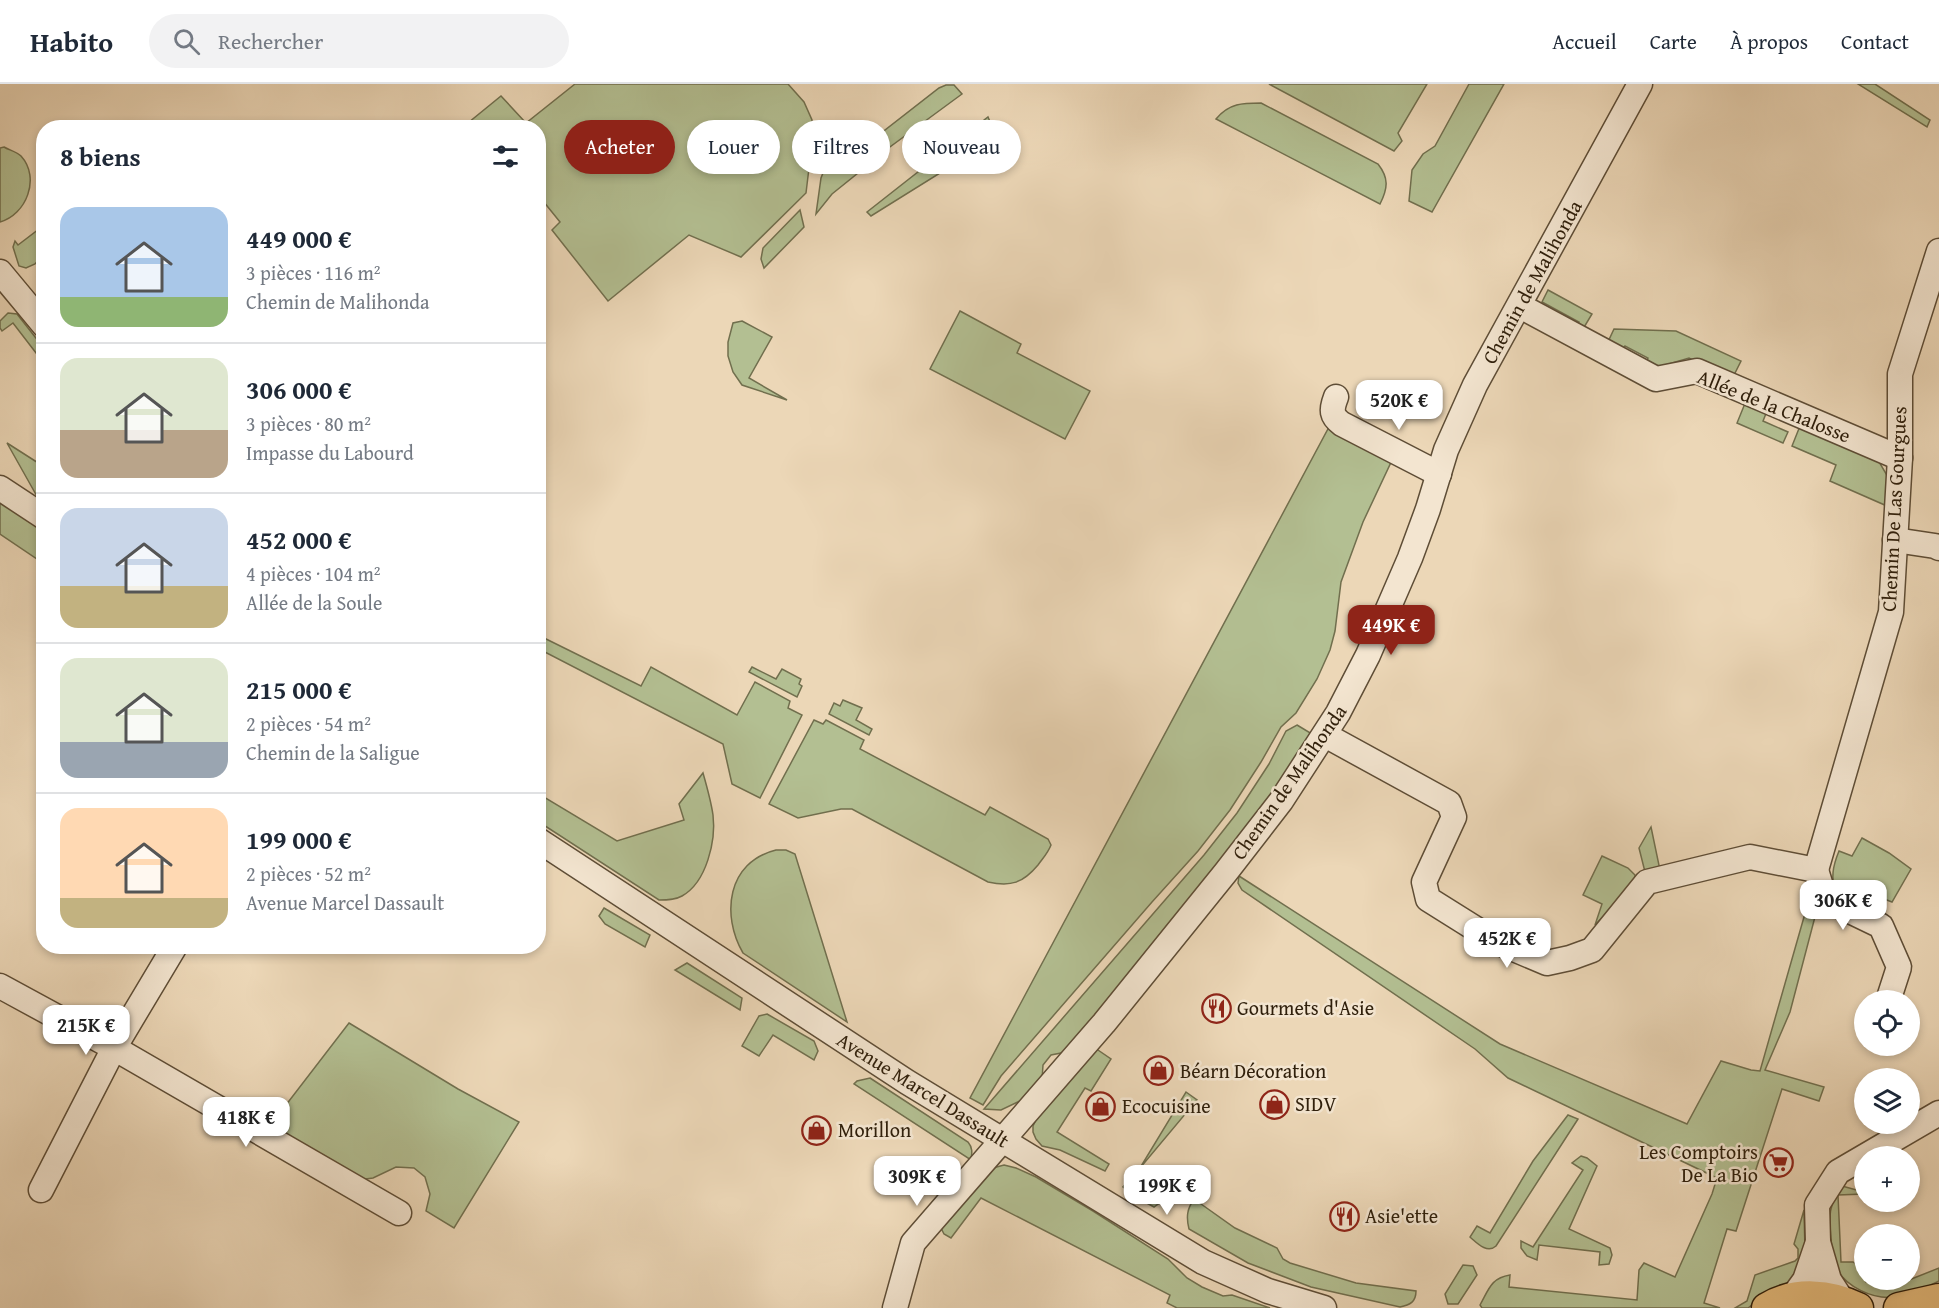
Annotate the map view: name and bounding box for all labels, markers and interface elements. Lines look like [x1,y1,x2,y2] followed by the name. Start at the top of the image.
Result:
[149,14,569,68] search box
[30,21,113,62] text: Habito
[170,25,203,58] icon: search
[218,25,323,57] text: Rechercher
[1552,26,1617,57] text: Accueil
[1650,26,1697,57] text: Carte
[1730,26,1808,57] text: À propos
[1841,26,1909,57] text: Contact
[564,120,675,174] chip: Acheter
[687,120,780,174] chip: Louer
[792,120,890,174] chip: Filtres
[902,120,1021,174] chip: Nouveau
[60,137,141,176] text: 8 biens
[489,140,522,173] icon: filters
[1474,194,1589,369] street label: Chemin de Malihonda
[246,219,352,258] text: 449 000 €
[108,231,180,303] icon: home
[246,258,381,287] text: 3 pièces · 116 m²
[246,287,429,316] text: Chemin de Malihonda
[1693,362,1855,450] street label: Allée de la Chalosse
[246,370,352,409] text: 306 000 €
[1350,380,1448,431] pin: 520K €
[108,382,180,454] icon: home
[1370,385,1428,414] text: 520K €
[1874,405,1913,612] street label: Chemin De Las Gourgues
[246,409,371,438] text: 3 pièces · 80 m²
[246,438,414,467] text: Impasse du Labourd
[246,520,352,559] text: 452 000 €
[108,532,180,604] icon: home
[246,559,381,588] text: 4 pièces · 104 m²
[246,588,382,617] text: Allée de la Soule
[1342,605,1440,656] pin: 449K €
[1362,610,1420,639] text: 449K €
[246,670,352,709] text: 215 000 €
[108,682,180,754] icon: home
[1224,698,1353,865] street label: Chemin de Malihonda
[246,709,371,738] text: 2 pièces · 54 m²
[246,738,420,767] text: Chemin de la Saligue
[246,820,352,859] text: 199 000 €
[108,832,180,904] icon: home
[246,859,371,888] text: 2 pièces · 52 m²
[1794,880,1892,931] pin: 306K €
[1814,885,1872,914] text: 306K €
[246,888,444,917] text: Avenue Marcel Dassault
[1458,918,1556,969] pin: 452K €
[1478,923,1536,952] text: 452K €
[1854,990,1920,1290] map controls
[1854,990,1920,1056] button: locate
[1200,992,1232,1024] restaurant icon: Gourmets d'Asie
[1237,993,1374,1022] place label: Gourmets d'Asie
[37,1005,135,1056] pin: 215K €
[57,1010,115,1039] text: 215K €
[831,1025,1015,1154] street label: Avenue Marcel Dassault
[1143,1055,1175,1087] shop icon: Béarn Décoration
[1180,1056,1326,1085] place label: Béarn Décoration
[1854,1068,1920,1134] button: layers
[1258,1088,1290,1120] shop icon: SIDV
[1295,1089,1337,1118] place label: SIDV
[1085,1090,1117,1122] shop icon: Ecocuisine
[1122,1091,1211,1120] place label: Ecocuisine
[197,1097,295,1148] pin: 418K €
[217,1102,275,1131] text: 418K €
[801,1114,833,1146] shop icon: Morillon
[838,1115,911,1144] place label: Morillon
[1639,1137,1758,1189] place label: Les Comptoirs De La Bio
[1854,1146,1920,1212] button: +
[1763,1147,1795,1179] supermarket icon: Les Comptoirs De La Bio
[868,1156,966,1207] pin: 309K €
[888,1161,946,1190] text: 309K €
[1118,1165,1216,1216] pin: 199K €
[1138,1170,1196,1199] text: 199K €
[1328,1200,1360,1232] restaurant icon: Asie'ette
[1365,1201,1438,1230] place label: Asie'ette
[1854,1224,1920,1290] button: −

